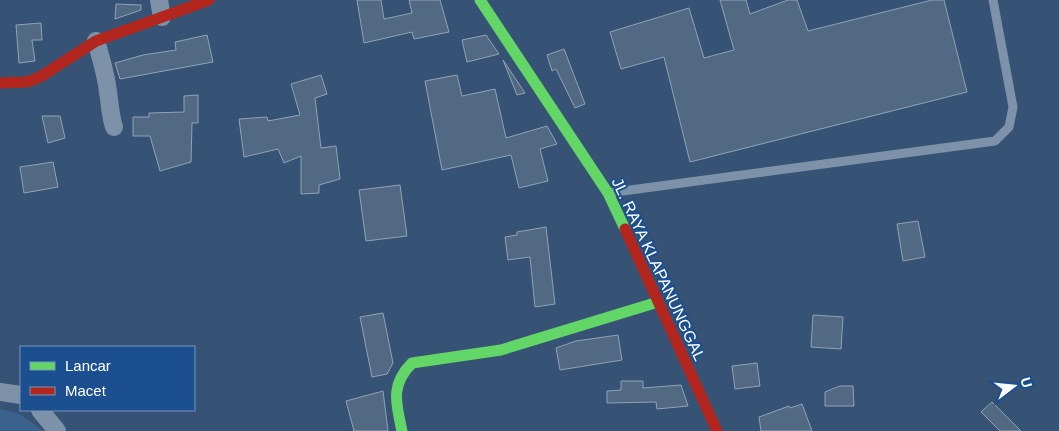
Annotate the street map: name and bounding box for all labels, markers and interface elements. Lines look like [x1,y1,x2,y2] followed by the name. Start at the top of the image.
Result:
[609,175,709,364] street label: JL. RAYA KLAPANUNGGAL
[20,346,195,411] legend
[65,357,111,374] text: Lancar
[989,361,1039,411] north arrow
[1017,375,1036,389] text: U
[65,382,107,399] text: Macet

